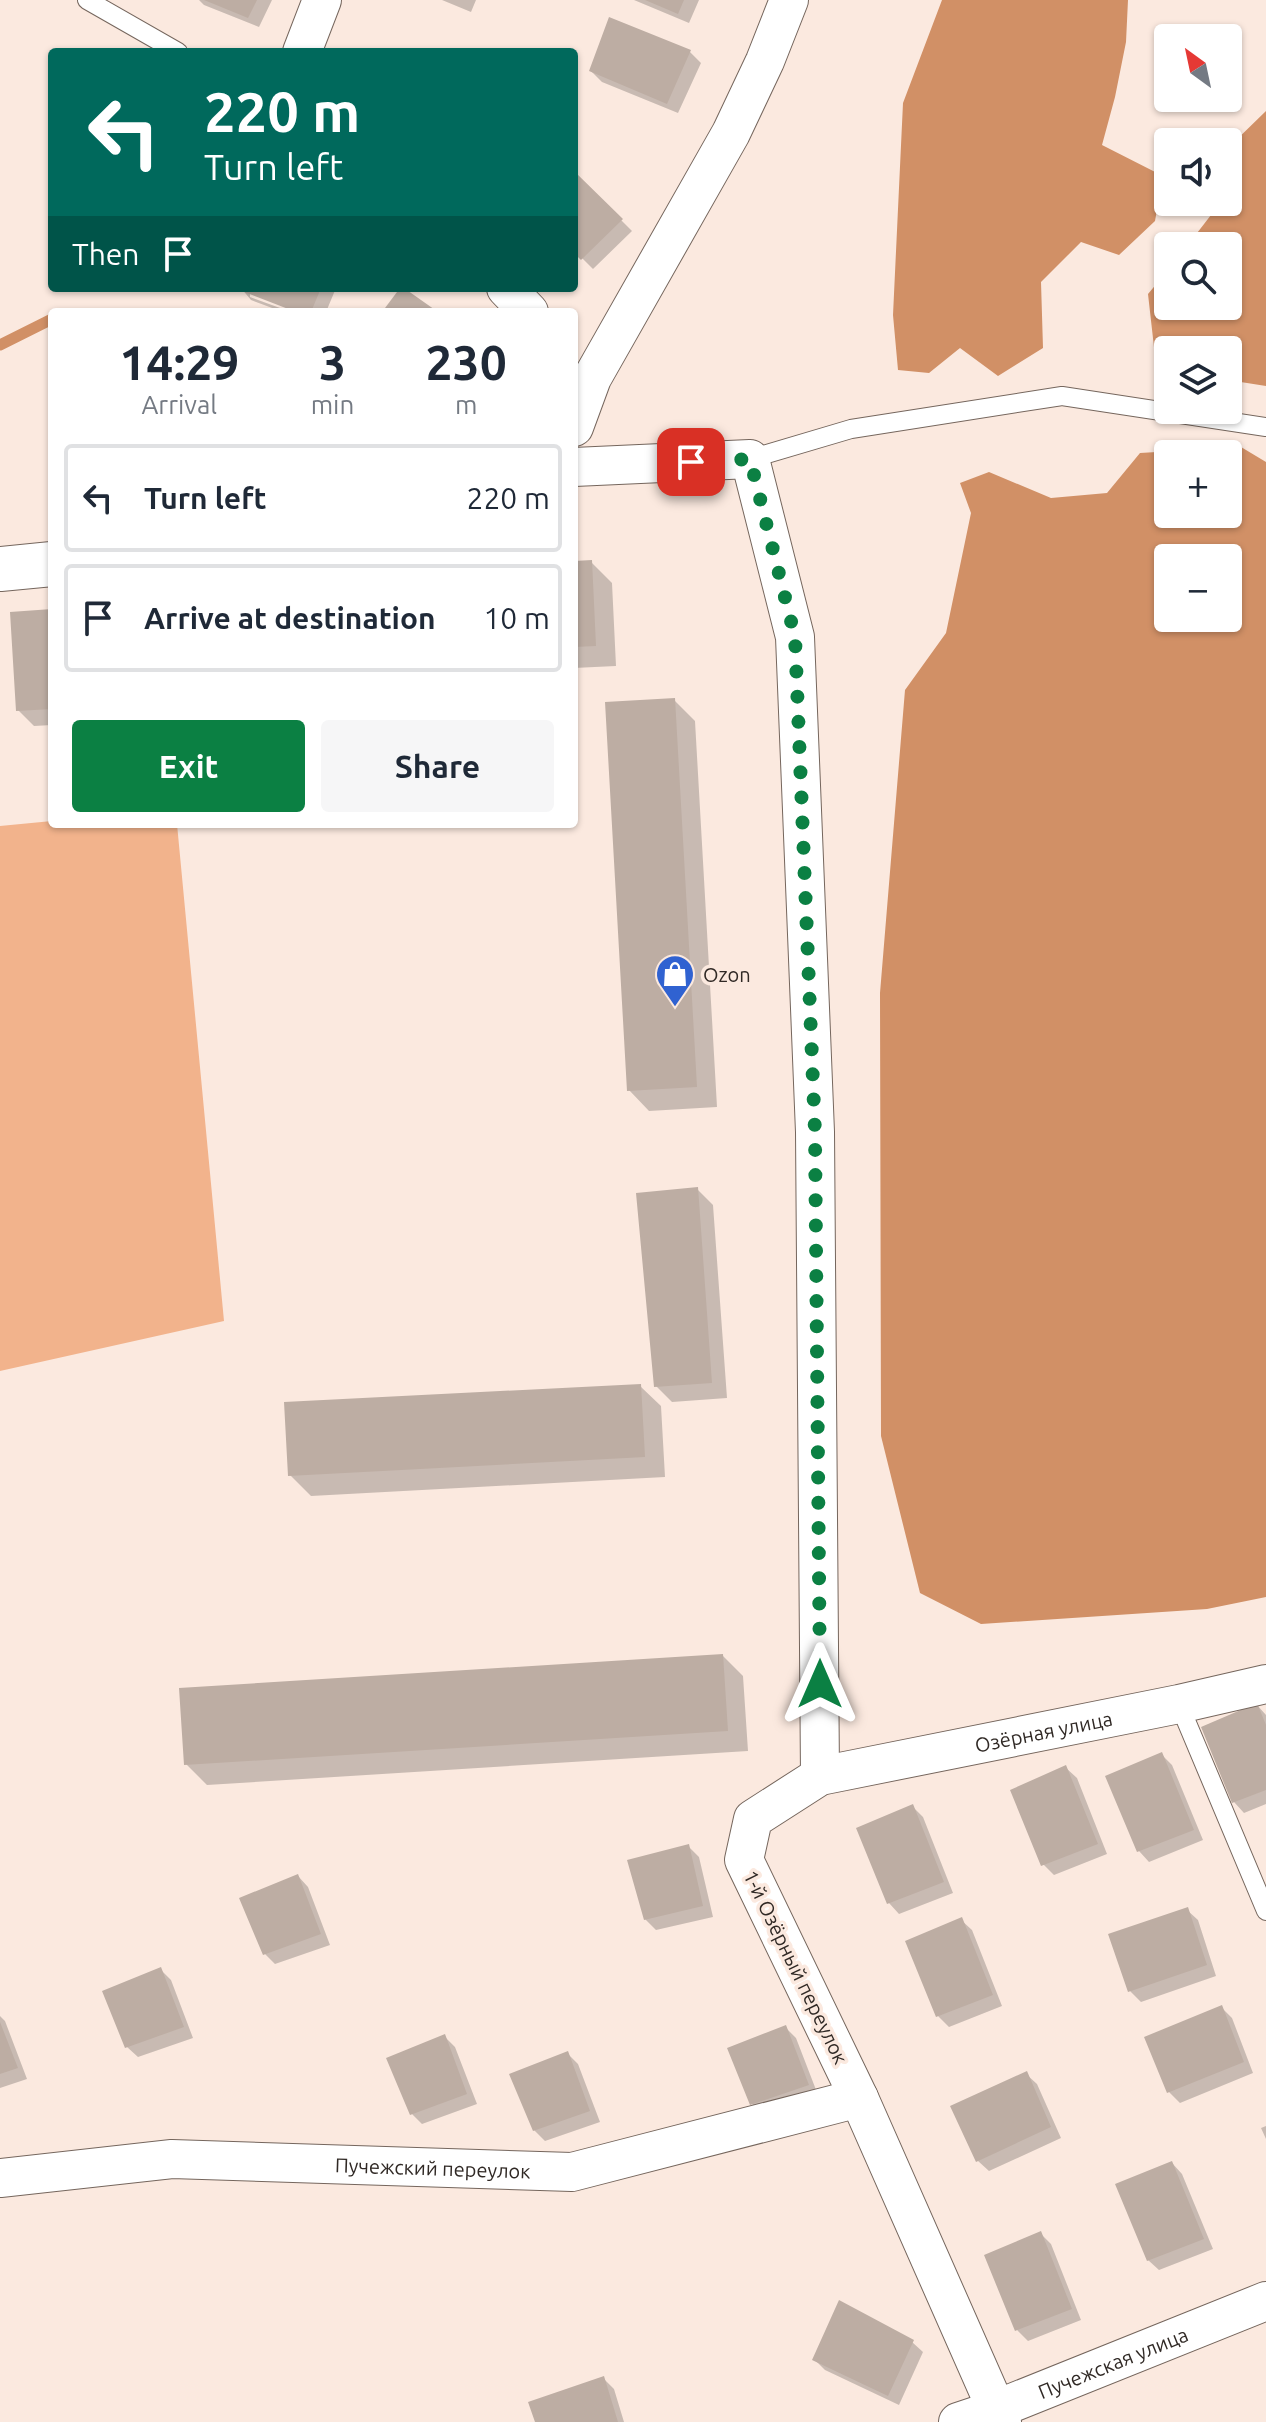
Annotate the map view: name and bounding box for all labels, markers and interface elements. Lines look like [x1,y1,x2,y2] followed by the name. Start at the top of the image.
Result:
[1154,24,1242,112] north arrow
[1154,24,1242,632] map controls
[72,80,176,184] icon: left
[204,80,360,143] text: 220 m
[1154,128,1242,216] button: sound
[204,146,343,187] text: Turn left
[156,232,200,276] icon: arrive
[1154,232,1242,320] button: search
[72,237,140,271] text: Then
[119,335,239,389] text: 14:29
[319,335,346,389] text: 3
[426,335,507,389] text: 230
[1154,336,1242,424] button: layers
[141,390,217,419] text: Arrival
[311,390,354,419] text: min
[455,390,477,419] text: m
[657,428,725,496] pin
[669,440,713,484] icon: arrive
[1154,440,1242,528] button: +
[76,476,120,520] icon: left
[144,481,266,515] text: Turn left
[466,481,550,515] text: 220 m
[1154,544,1242,632] button: −
[76,596,120,640] icon: arrive
[144,601,436,635] text: Arrive at destination
[483,601,550,635] text: 10 m
[72,720,305,812] button: Exit
[321,720,554,812] button: Share
[654,953,696,1008] shop icon: Ozon
[703,963,751,986] place label: Ozon
[778,1642,862,1726] position arrow
[973,1706,1114,1756] street label: Озёрная улица
[739,1866,853,2068] street label: 1-й Озёрный переулок
[335,2153,531,2182] street label: Пучежский переулок
[1035,2322,1191,2403] street label: Пучежская улица

